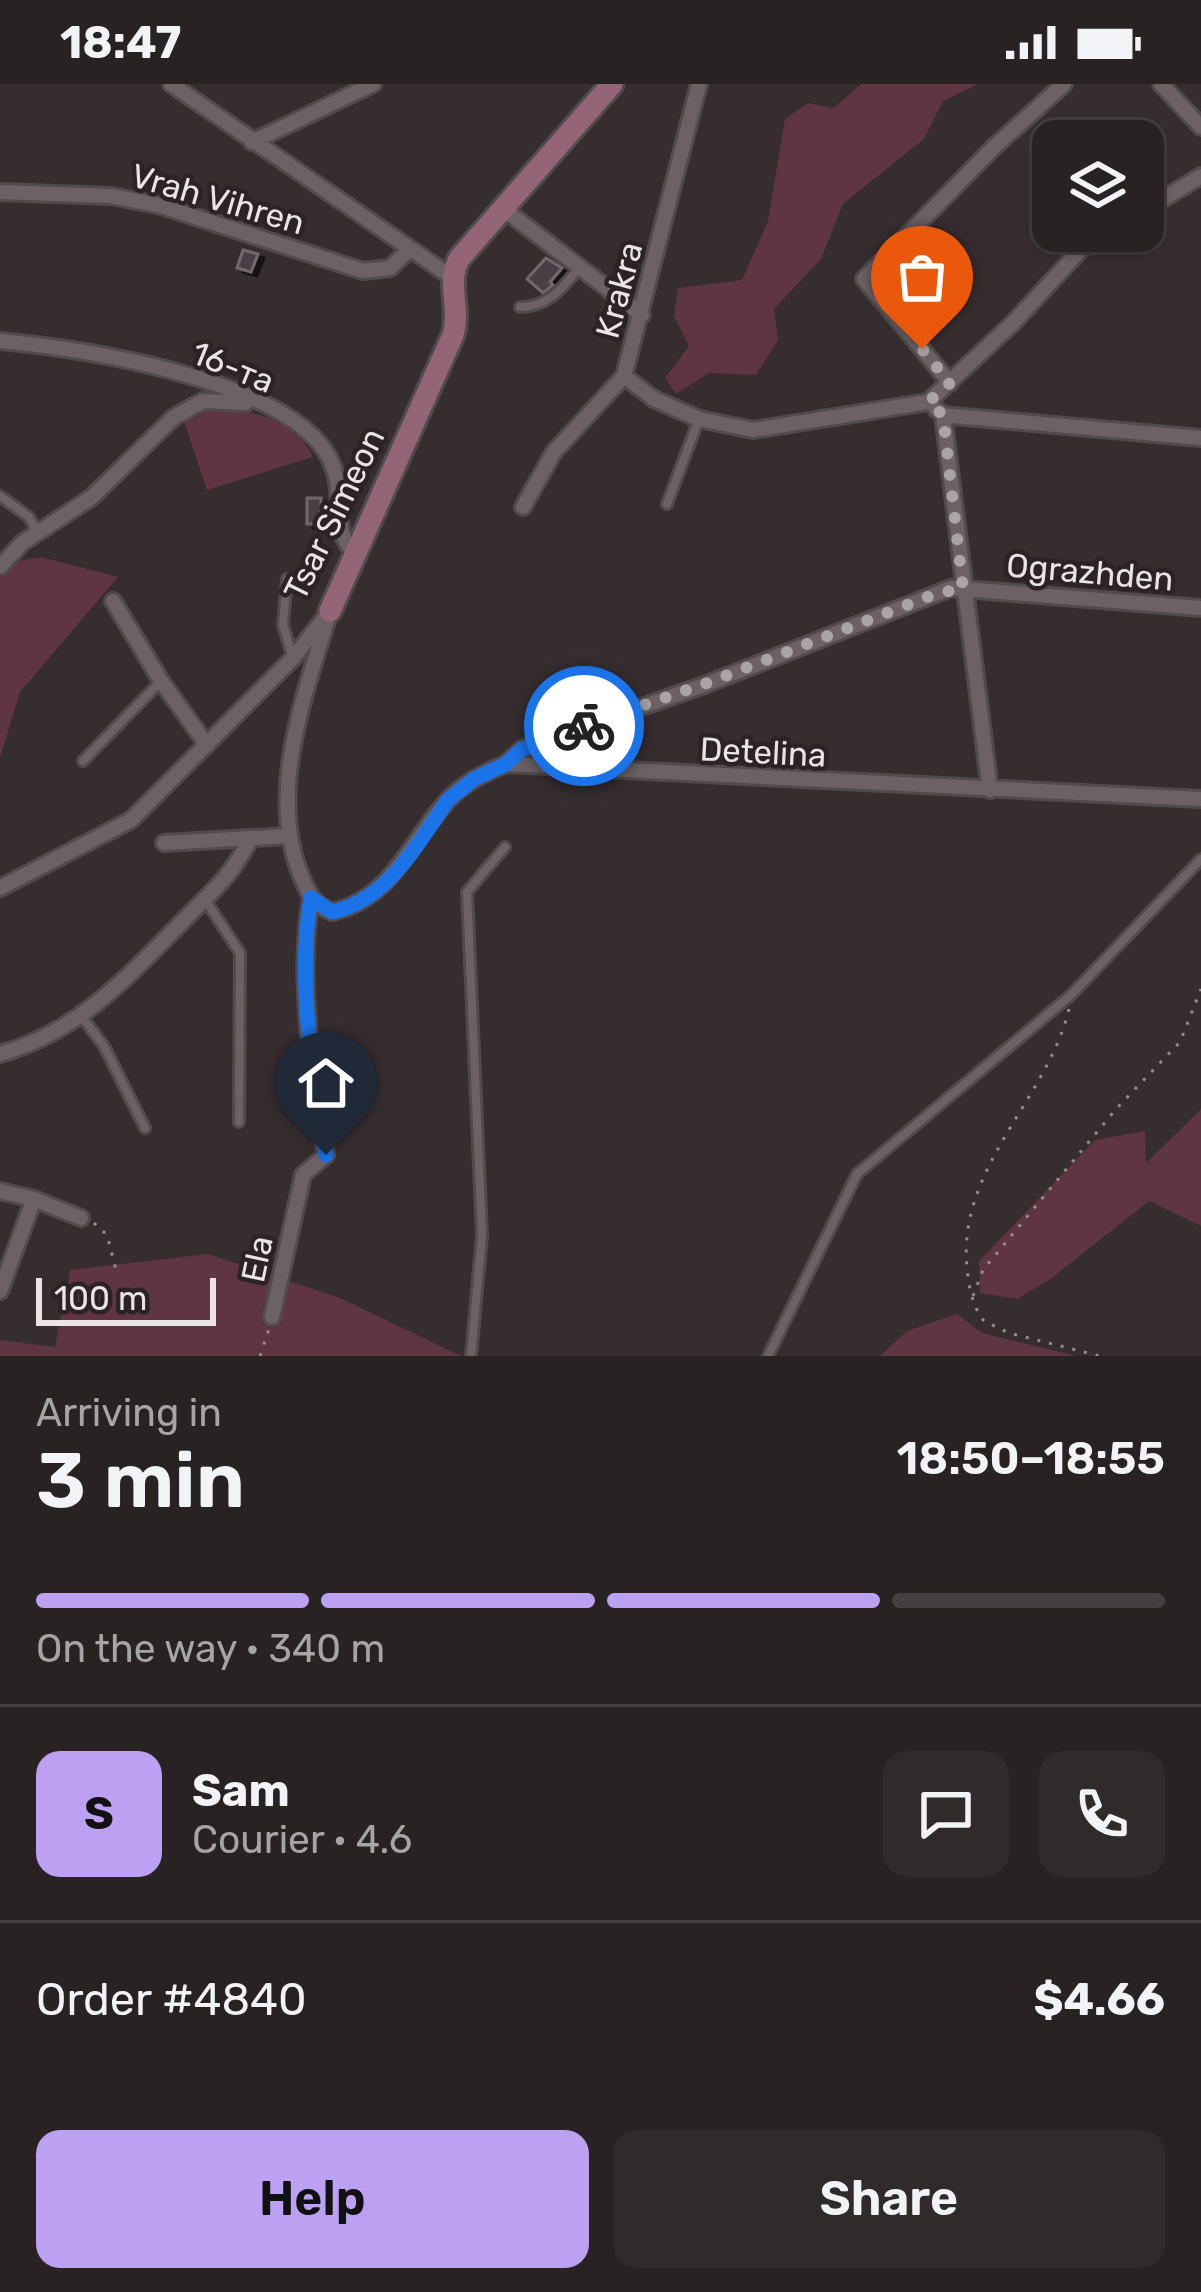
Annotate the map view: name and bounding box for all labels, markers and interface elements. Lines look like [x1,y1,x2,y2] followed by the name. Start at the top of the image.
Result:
[60,16,181,69] text: 18:47
[1032,120,1164,252] map controls
[1032,120,1164,252] button: layers
[127,156,309,242] street label: Vrah Vihren
[871,226,973,349] pin
[588,238,650,342] street label: Krakra
[889,244,955,310] icon: bag
[186,333,280,401] street label: 16-та
[276,422,392,606] street label: Tsar Simeon
[1005,545,1175,599] street label: Ograzhden
[524,666,644,786] courier
[551,693,617,759] icon: bike
[699,729,827,775] street label: Detelina
[275,1032,377,1155] pin
[293,1050,359,1116] icon: home
[233,1232,281,1286] street label: Ela
[36,1272,216,1325] scale bar
[54,1279,147,1318] text: 100 m
[36,1390,222,1436] text: Arriving in
[897,1432,1165,1485] text: 18:50–18:55
[36,1434,245,1527] text: 3 min
[36,1626,385,1672] text: On the way · 340 m
[883,1751,1009,1877] button: chat
[1039,1751,1165,1877] button: phone
[192,1764,290,1817] text: Sam
[84,1787,114,1840] text: S
[192,1817,412,1863] text: Courier · 4.6
[36,1973,307,2026] text: Order #4840
[1033,1973,1165,2026] text: $4.66
[36,2130,589,2268] button: Help
[613,2130,1165,2268] button: Share

